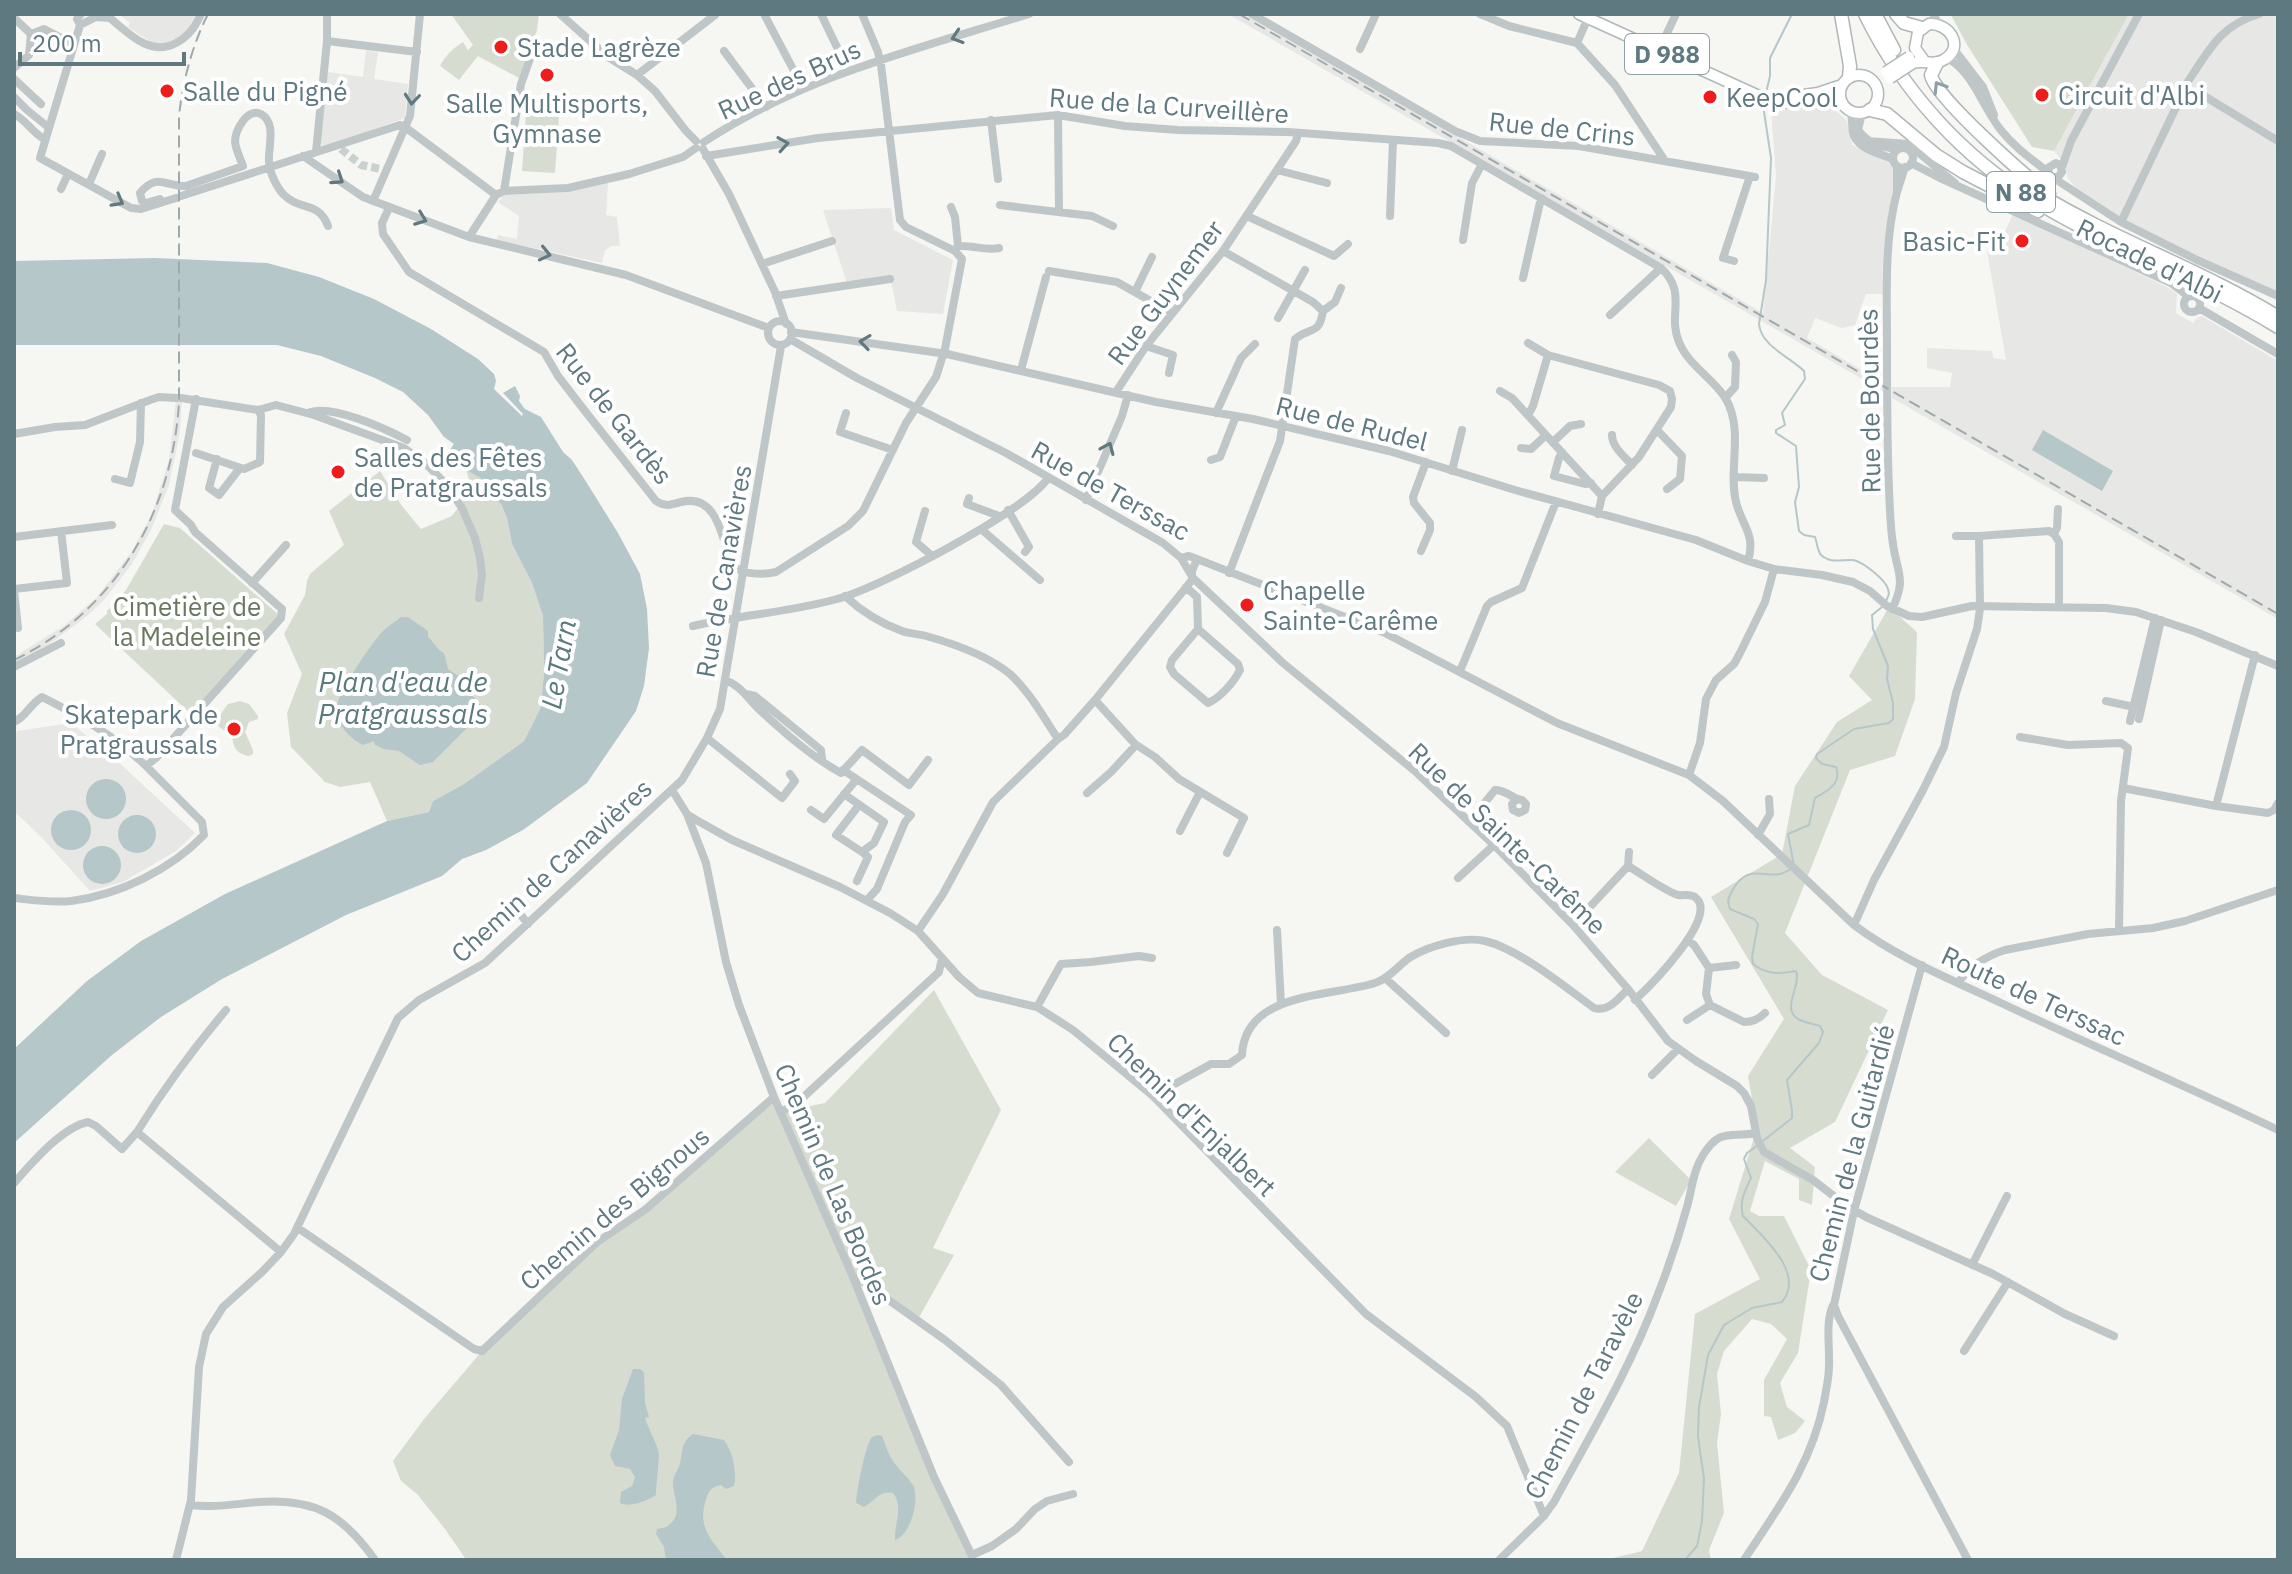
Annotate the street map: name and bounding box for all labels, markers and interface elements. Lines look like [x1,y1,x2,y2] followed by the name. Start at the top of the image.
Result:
[20,16,184,66] scale bar
[32,27,102,59] text: 200 m
[951,27,965,43] one-way arrow
[517,30,681,64] place label: Stade Lagrèze
[712,31,866,127] street label: Rue des Brus
[1625,34,1709,74] road number: D 988
[492,38,510,56] marker: Stade Lagrèze
[538,66,556,84] marker: Salle Multisports, Gymnase
[183,74,347,108] place label: Salle du Pigné
[2058,78,2205,112] place label: Circuit d'Albi
[1048,80,1290,130] street label: Rue de la Curveillère
[1726,80,1838,114] place label: KeepCool
[1933,81,1948,95] one-way arrow
[158,82,176,100] marker: Salle du Pigné
[446,86,648,150] place label: Salle Multisports, Gymnase
[2033,86,2051,104] marker: Circuit d'Albi
[1701,88,1719,106] marker: KeepCool
[403,93,420,106] one-way arrow
[1487,103,1637,153] street label: Rue de Crins
[777,136,790,153] one-way arrow
[329,170,343,185] one-way arrow
[1987,172,2055,212] road number: N 88
[110,192,125,207] one-way arrow
[413,210,427,226] one-way arrow
[2071,210,2229,310] street label: Rocade d'Albi
[1099,212,1231,371] street label: Rue Guynemer
[1902,224,2006,258] place label: Basic-Fit
[2013,232,2031,250] marker: Basic-Fit
[537,245,551,262] one-way arrow
[1850,308,1888,494] street label: Rue de Bourdès
[858,333,871,350] one-way arrow
[549,335,681,491] street label: Rue de Gardès
[1273,388,1431,458] street label: Rue de Rudel
[1026,432,1196,548] street label: Rue de Terssac
[354,440,548,504] place label: Salles des Fêtes de Pratgraussals
[1099,442,1115,456] one-way arrow
[688,462,758,680] street label: Rue de Canavières
[329,463,347,481] marker: Salles des Fêtes de Pratgraussals
[1263,573,1438,637] place label: Chapelle Sainte-Carême
[113,589,261,653] park label: Cimetière de la Madeleine
[1238,596,1256,614] marker: Chapelle Sainte-Carême
[532,616,584,712] water label: Le Tarn
[318,663,488,732] water label: Plan d'eau de Pratgraussals
[60,697,218,761] place label: Skatepark de Pratgraussals
[225,720,243,738] marker: Skatepark de Pratgraussals
[1402,735,1614,941] street label: Rue de Sainte-Carême
[443,771,659,969] street label: Chemin de Canavières
[1936,937,2132,1053] street label: Route de Terssac
[1800,1020,1902,1286] street label: Chemin de la Guitardié
[1100,1025,1284,1203] street label: Chemin d'Enjalbert
[768,1058,900,1310] street label: Chemin de Las Bordes
[512,1119,716,1297] street label: Chemin des Bignous
[1516,1285,1650,1505] street label: Chemin de Taravèle

